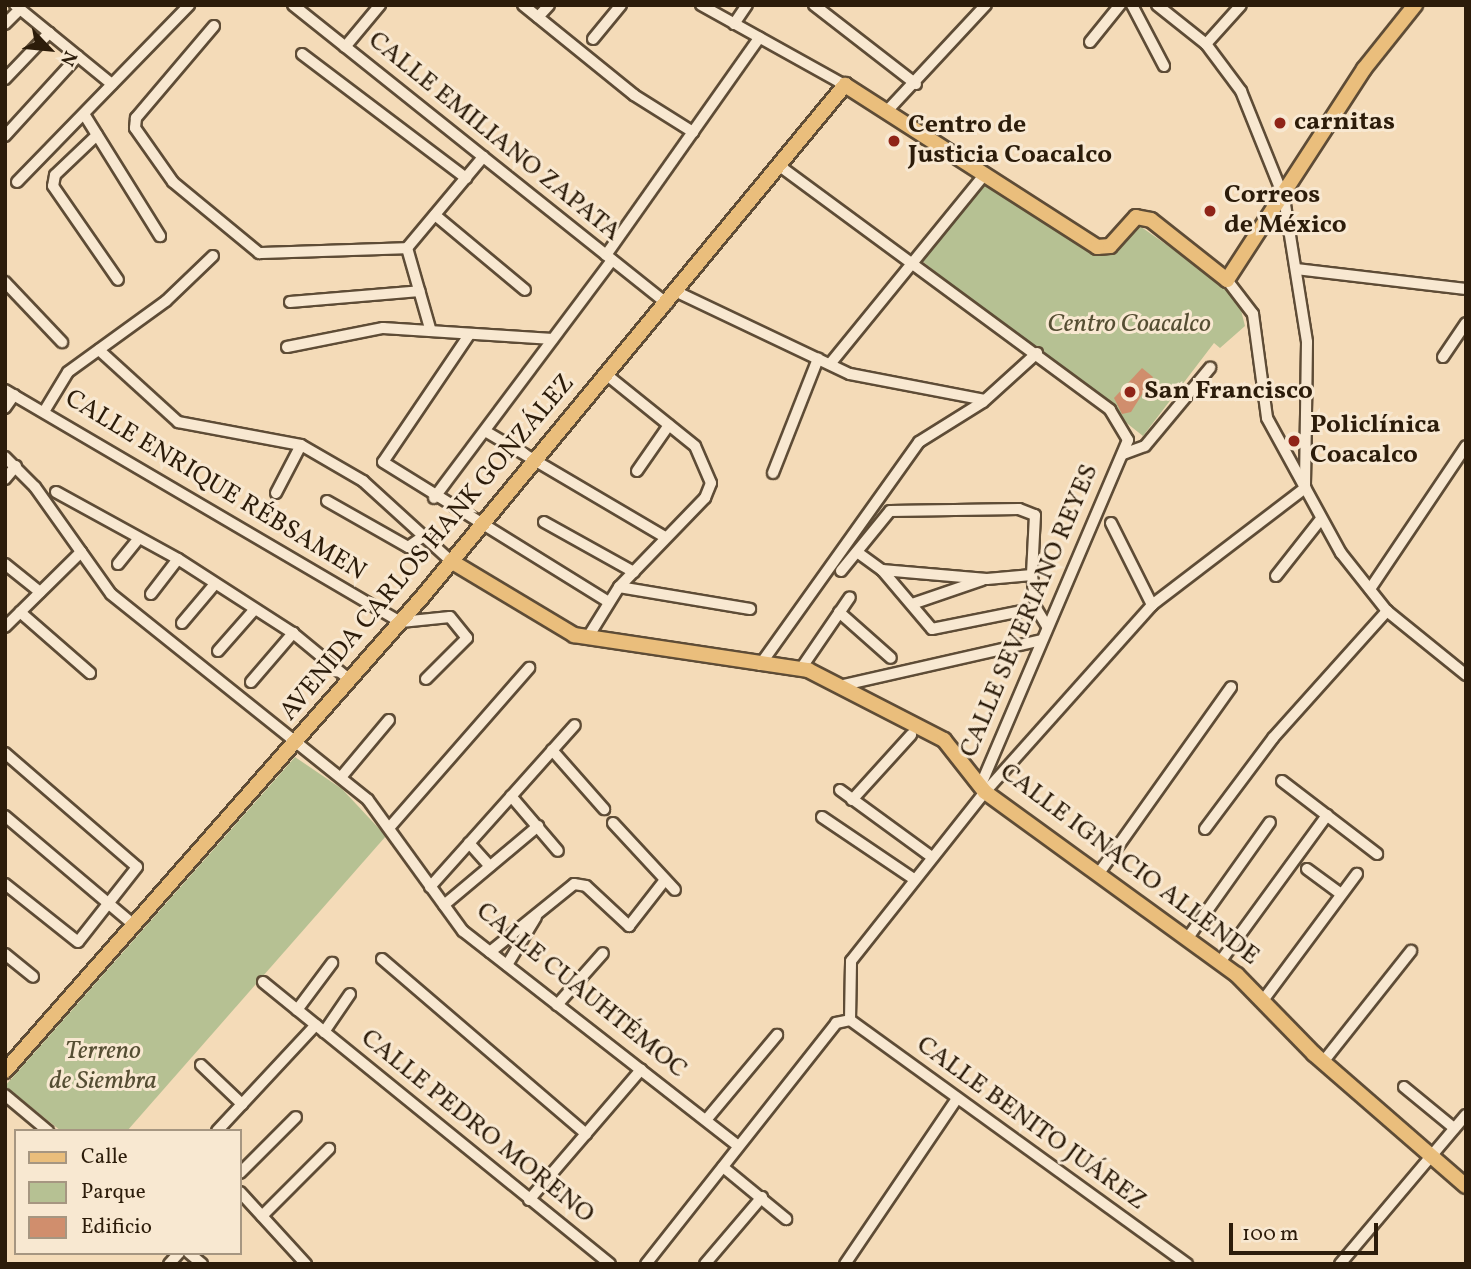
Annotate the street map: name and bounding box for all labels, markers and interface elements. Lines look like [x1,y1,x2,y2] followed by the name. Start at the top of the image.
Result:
[14,14,84,84] north arrow
[361,25,627,249] street label: CALLE EMILIANO ZAPATA
[53,46,83,70] text: N
[1294,107,1395,139] place label: carnitas
[908,110,1112,172] place label: Centro de Justicia Coacalco
[1272,115,1288,131] marker: carnitas
[886,133,902,149] marker: Centro de Justicia Coacalco
[1224,180,1347,242] place label: Correos de México
[1202,203,1218,219] marker: Correos de México
[1047,309,1211,341] park label: Centro Coacalco
[274,368,582,728] street label: AVENIDA CARLOS HANK GONZÁLEZ
[1144,376,1313,408] place label: San Francisco
[59,384,371,588] street label: CALLE ENRIQUE RÉBSAMEN
[1122,384,1138,400] marker: San Francisco
[1310,410,1440,472] place label: Policlínica Coacalco
[1284,431,1304,451] marker: Policlínica Coacalco
[954,460,1106,762] street label: CALLE SEVERIANO REYES
[993,757,1265,973] street label: CALLE IGNACIO ALLENDE
[469,896,693,1086] street label: CALLE CUAUHTÉMOC
[354,1023,600,1231] street label: CALLE PEDRO MORENO
[910,1030,1152,1218] street label: CALLE BENITO JUÁREZ
[49,1036,157,1098] park label: Terreno de Siembra
[14,1129,242,1255] legend
[81,1143,128,1172] text: Calle
[81,1178,146,1207] text: Parque
[1233,1210,1382,1254] scale bar
[81,1213,152,1242] text: Edificio
[1242,1220,1299,1249] text: 100 m

